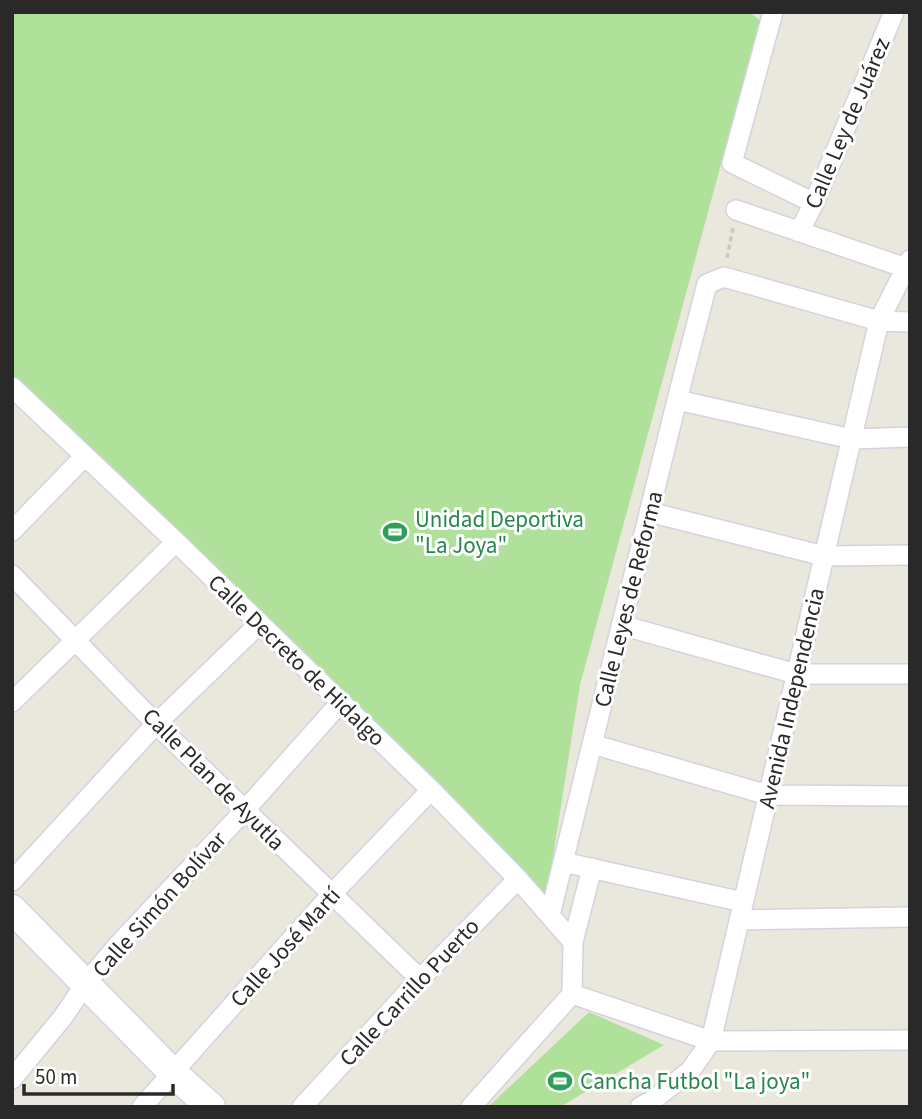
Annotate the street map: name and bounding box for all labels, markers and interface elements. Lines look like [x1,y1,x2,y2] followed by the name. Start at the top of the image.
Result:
[797,32,898,214] street label: Calle Ley de Juárez
[586,488,671,711] street label: Calle Leyes de Reforma
[415,503,584,562] place label: Unidad Deportiva "La Joya"
[381,518,409,546] sports icon: Unidad Deportiva "La Joya"
[201,567,393,754] street label: Calle Decreto de Hidalgo
[750,584,833,812] street label: Avenida Independencia
[135,701,292,858] street label: Calle Plan de Ayutla
[85,823,235,985] street label: Calle Simón Bolívar
[222,879,349,1015] street label: Calle José Martí
[332,911,487,1074] street label: Calle Carrillo Puerto
[24,1052,173,1096] scale bar
[35,1062,77,1092] text: 50 m
[580,1065,810,1098] place label: Cancha Futbol "La joya"
[546,1067,574,1095] sports icon: Cancha Futbol "La joya"

